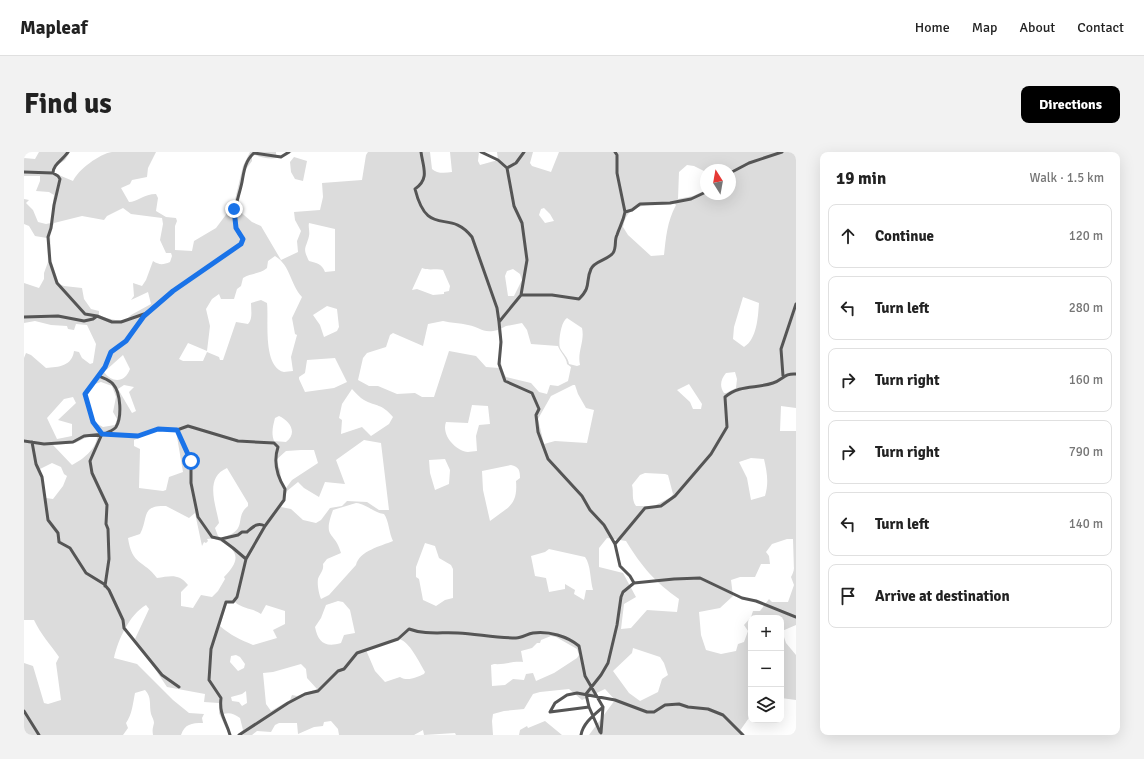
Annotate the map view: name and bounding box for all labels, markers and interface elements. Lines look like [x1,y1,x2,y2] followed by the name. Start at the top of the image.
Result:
[20,16,88,40] text: Mapleaf
[915,19,950,36] text: Home
[972,19,997,36] text: Map
[1019,19,1055,36] text: About
[1077,19,1124,36] text: Contact
[1021,86,1120,123] button: Directions
[24,87,112,121] text: Find us
[700,164,736,200] north arrow
[836,168,886,189] text: 19 min
[1030,170,1104,186] text: Walk · 1.5 km
[225,200,243,218] route end
[837,225,859,247] icon: ahead
[875,227,934,245] text: Continue
[1069,228,1103,244] text: 120 m
[837,297,859,319] icon: left
[875,299,929,317] text: Turn left
[1069,300,1103,316] text: 280 m
[837,369,859,391] icon: right
[875,371,940,389] text: Turn right
[1069,372,1103,388] text: 160 m
[837,441,859,463] icon: right
[875,443,940,461] text: Turn right
[1069,444,1103,460] text: 790 m
[182,452,200,470] route start
[837,513,859,535] icon: left
[875,515,929,533] text: Turn left
[1069,516,1103,532] text: 140 m
[837,585,859,607] icon: arrive
[875,587,1010,605] text: Arrive at destination
[748,615,784,723] map controls
[748,615,784,651] button: +
[748,651,784,687] button: −
[748,687,784,723] button: layers

